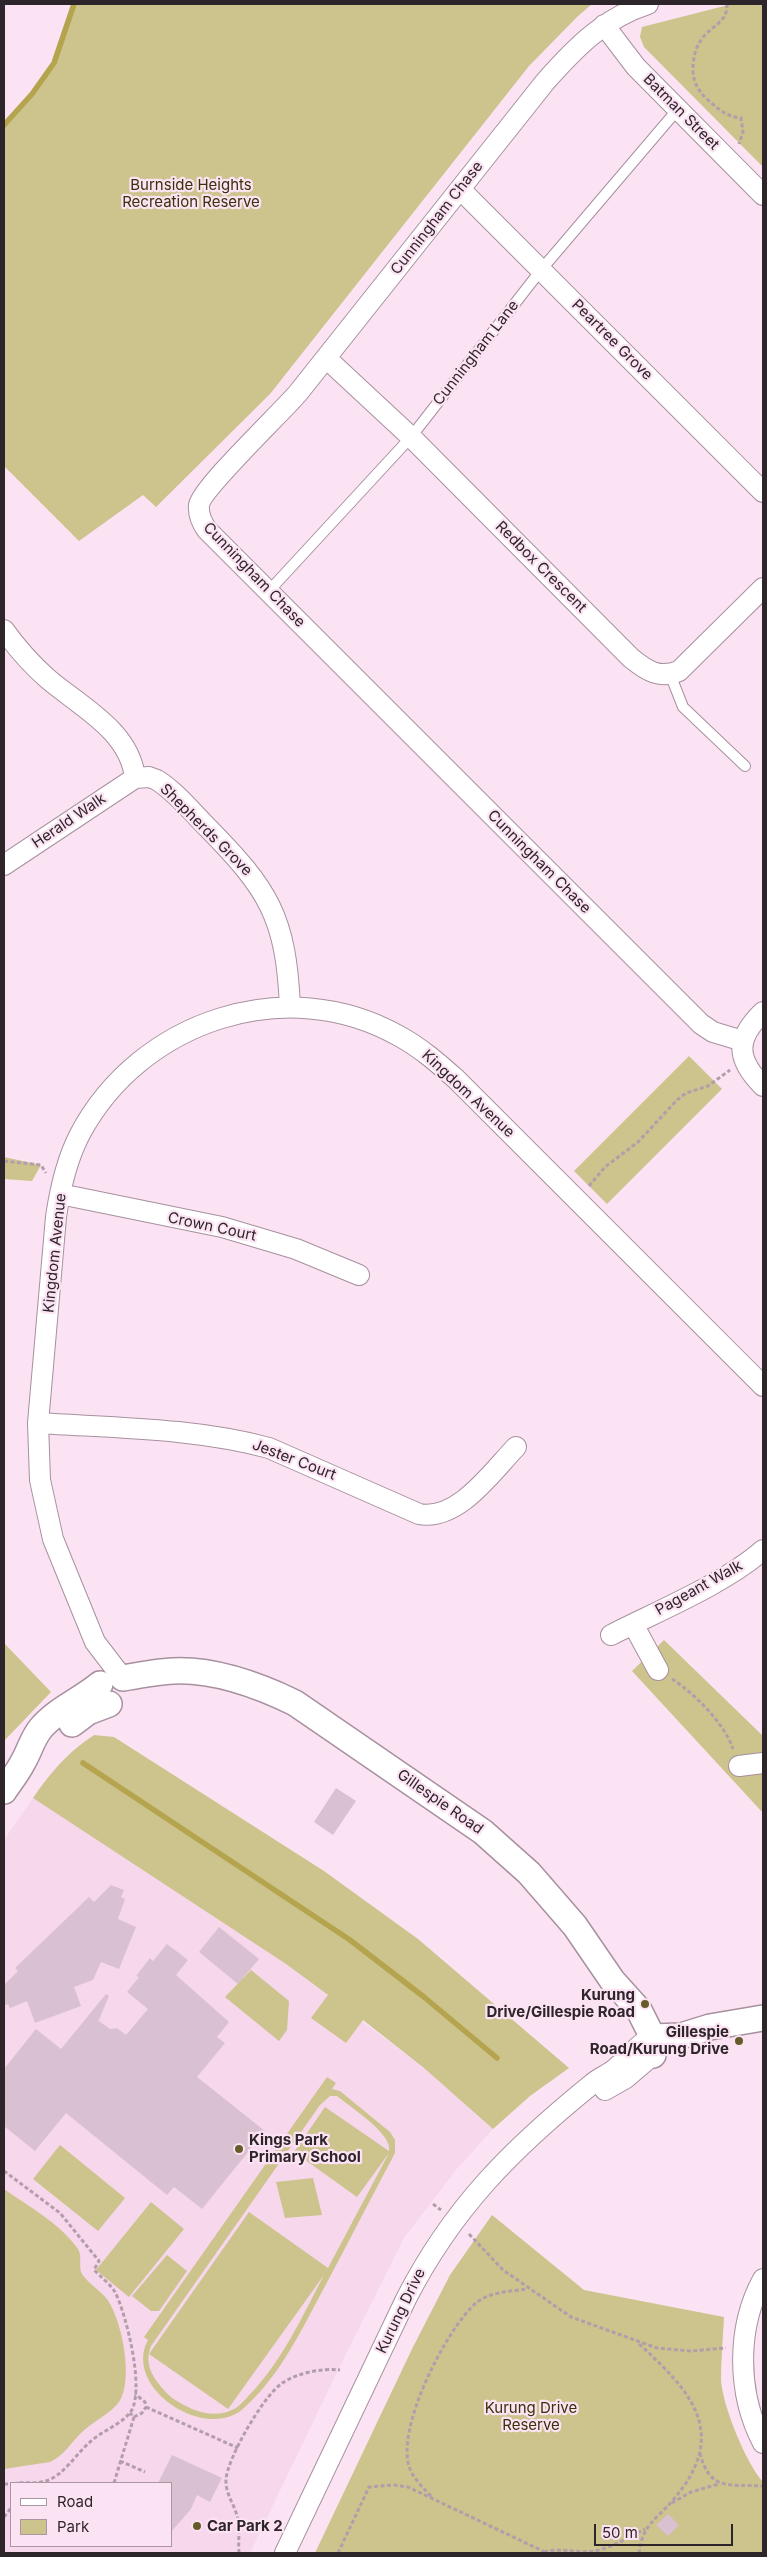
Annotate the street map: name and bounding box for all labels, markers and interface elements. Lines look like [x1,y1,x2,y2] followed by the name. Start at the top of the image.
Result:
[639,70,723,154] street label: Batman Street
[387,158,487,278] street label: Cunningham Chase
[122,176,260,211] park label: Burnside Heights Recreation Reserve
[568,296,656,384] street label: Peartree Grove
[429,297,523,409] street label: Cunningham Lane
[492,518,590,616] street label: Redbox Crescent
[199,519,309,631] street label: Cunningham Chase
[156,780,256,880] street label: Shepherds Grove
[29,790,109,852] street label: Herald Walk
[484,807,594,917] street label: Cunningham Chase
[418,1046,518,1142] street label: Kingdom Avenue
[40,1192,70,1314] street label: Kingdom Avenue
[166,1209,258,1245] street label: Crown Court
[250,1436,338,1484] street label: Jester Court
[652,1557,746,1619] street label: Pageant Walk
[394,1766,486,1838] street label: Gillespie Road
[486,1986,635,2021] place label: Kurung Drive/Gillespie Road
[639,1998,651,2010] marker: Kurung Drive/Gillespie Road
[590,2023,729,2058] place label: Gillespie Road/Kurung Drive
[733,2035,745,2047] marker: Gillespie Road/Kurung Drive
[249,2131,361,2166] place label: Kings Park Primary School
[233,2143,245,2155] marker: Kings Park Primary School
[373,2266,429,2356] street label: Kurung Drive
[485,2399,577,2434] park label: Kurung Drive Reserve
[10,2482,172,2547] legend
[57,2492,93,2511] text: Road
[597,2514,736,2546] scale bar
[57,2517,89,2536] text: Park
[207,2517,283,2535] place label: Car Park 2
[191,2520,203,2532] marker: Car Park 2
[602,2523,638,2542] text: 50 m

